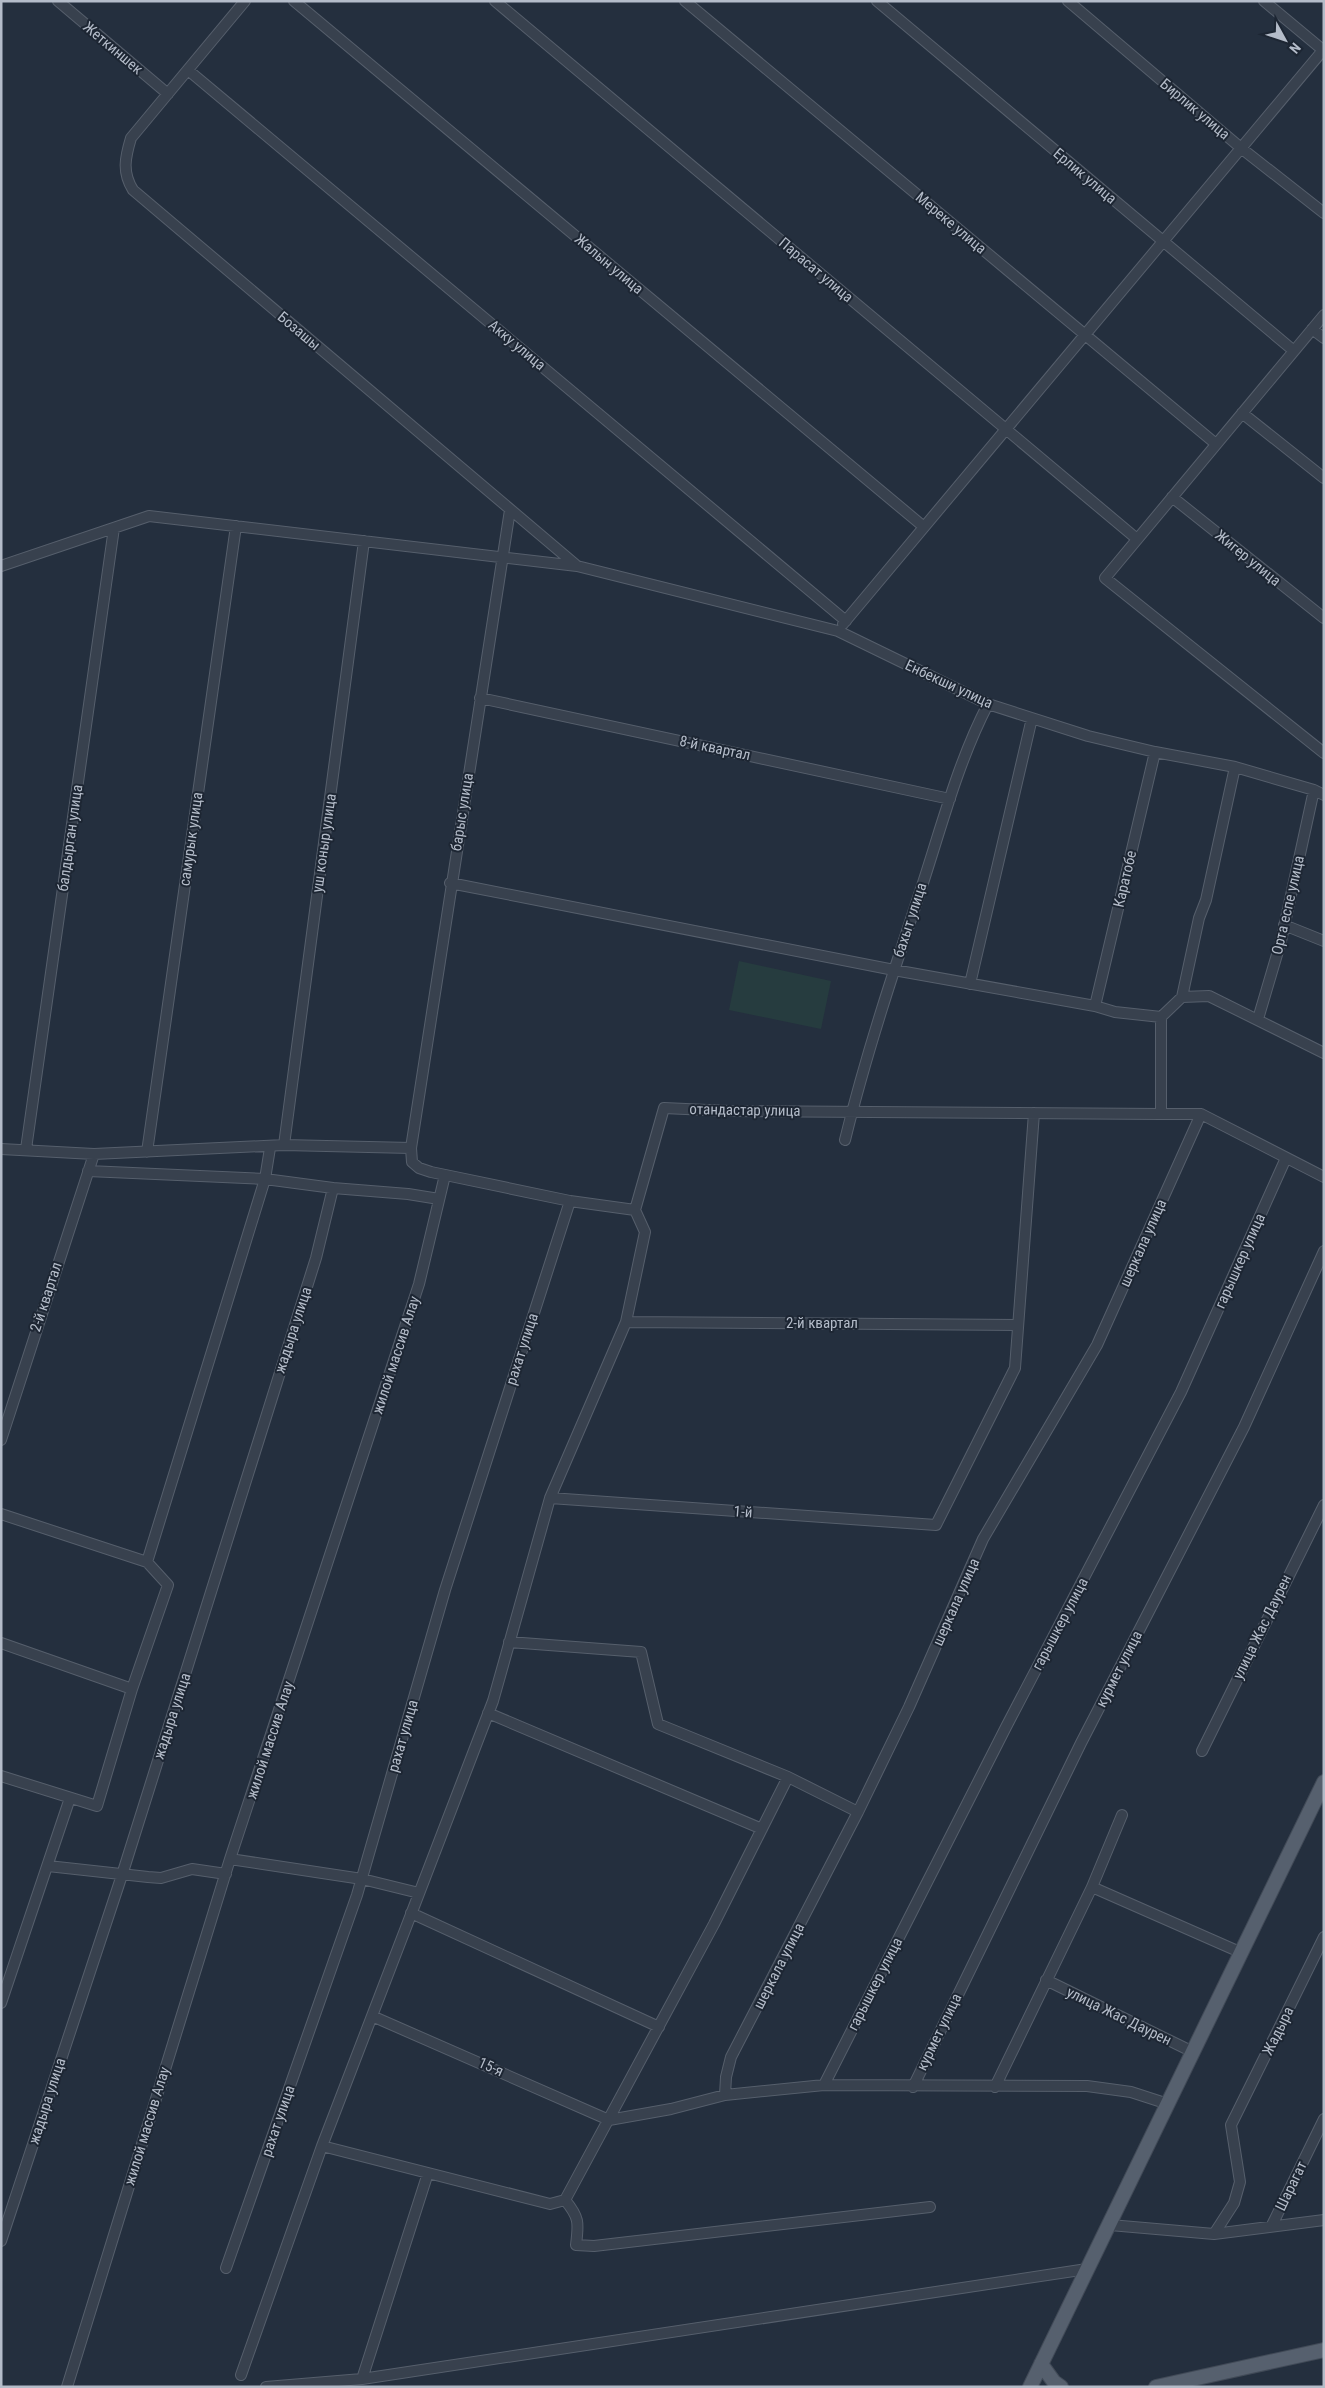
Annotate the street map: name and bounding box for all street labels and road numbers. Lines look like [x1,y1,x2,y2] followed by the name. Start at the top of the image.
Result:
[80,18,146,78] street label: Жеткиншек
[1156,75,1234,143] street label: Бирлик улица
[1050,144,1120,208] street label: Ерлик улица
[912,188,990,258] street label: Мереке улица
[571,230,647,298] street label: Жалын улица
[775,234,857,306] street label: Парасат улица
[274,308,324,354] street label: Бозашы
[485,316,549,374] street label: Акку улица
[1212,526,1284,590] street label: Жигер улица
[902,656,996,712] street label: Енбекши улица
[678,732,752,764] street label: 8-й квартал
[447,772,477,852] street label: барыс улица
[54,783,86,893] street label: балдырган улица
[176,791,206,887] street label: самурык улица
[308,792,340,894] street label: уш коныр улица
[1110,849,1140,909] street label: Каратобе
[1268,854,1308,956] street label: Орта еспе улица
[889,880,931,960] street label: бахыт улица
[689,1100,801,1120] street label: отандастар улица
[1116,1196,1170,1290] street label: шеркала улица
[1211,1211,1269,1311] street label: гарышкер улица
[26,1260,66,1334] street label: 2-й квартал
[271,1285,315,1375] street label: жадыра улица
[368,1294,424,1416] street label: жилой массив Алау
[502,1311,542,1387] street label: рахат улица
[786,1314,858,1332] street label: 2-й квартал
[733,1502,753,1522] street label: 1-й
[929,1555,983,1649] street label: шеркала улица
[1229,1572,1295,1682] street label: улица Жас Даурен
[1028,1575,1092,1673] street label: гарышкер улица
[1092,1628,1146,1710] street label: курмет улица
[150,1671,194,1761] street label: жадыра улица
[242,1679,298,1801] street label: жилой массив Алау
[384,1698,422,1774] street label: рахат улица
[750,1920,808,2012] street label: шеркала улица
[844,1934,906,2034] street label: гарышкер улица
[1064,1983,1174,2049] street label: улица Жас Даурен
[913,1990,965,2074] street label: курмет улица
[1259,2004,1297,2058] street label: Жадыра
[476,2054,506,2080] street label: 15-я
[25,2056,69,2146] street label: жадыра улица
[120,2065,174,2187] street label: жилой массив Алау
[257,2083,299,2159] street label: рахат улица
[1271,2158,1311,2214] street label: Шарагат

